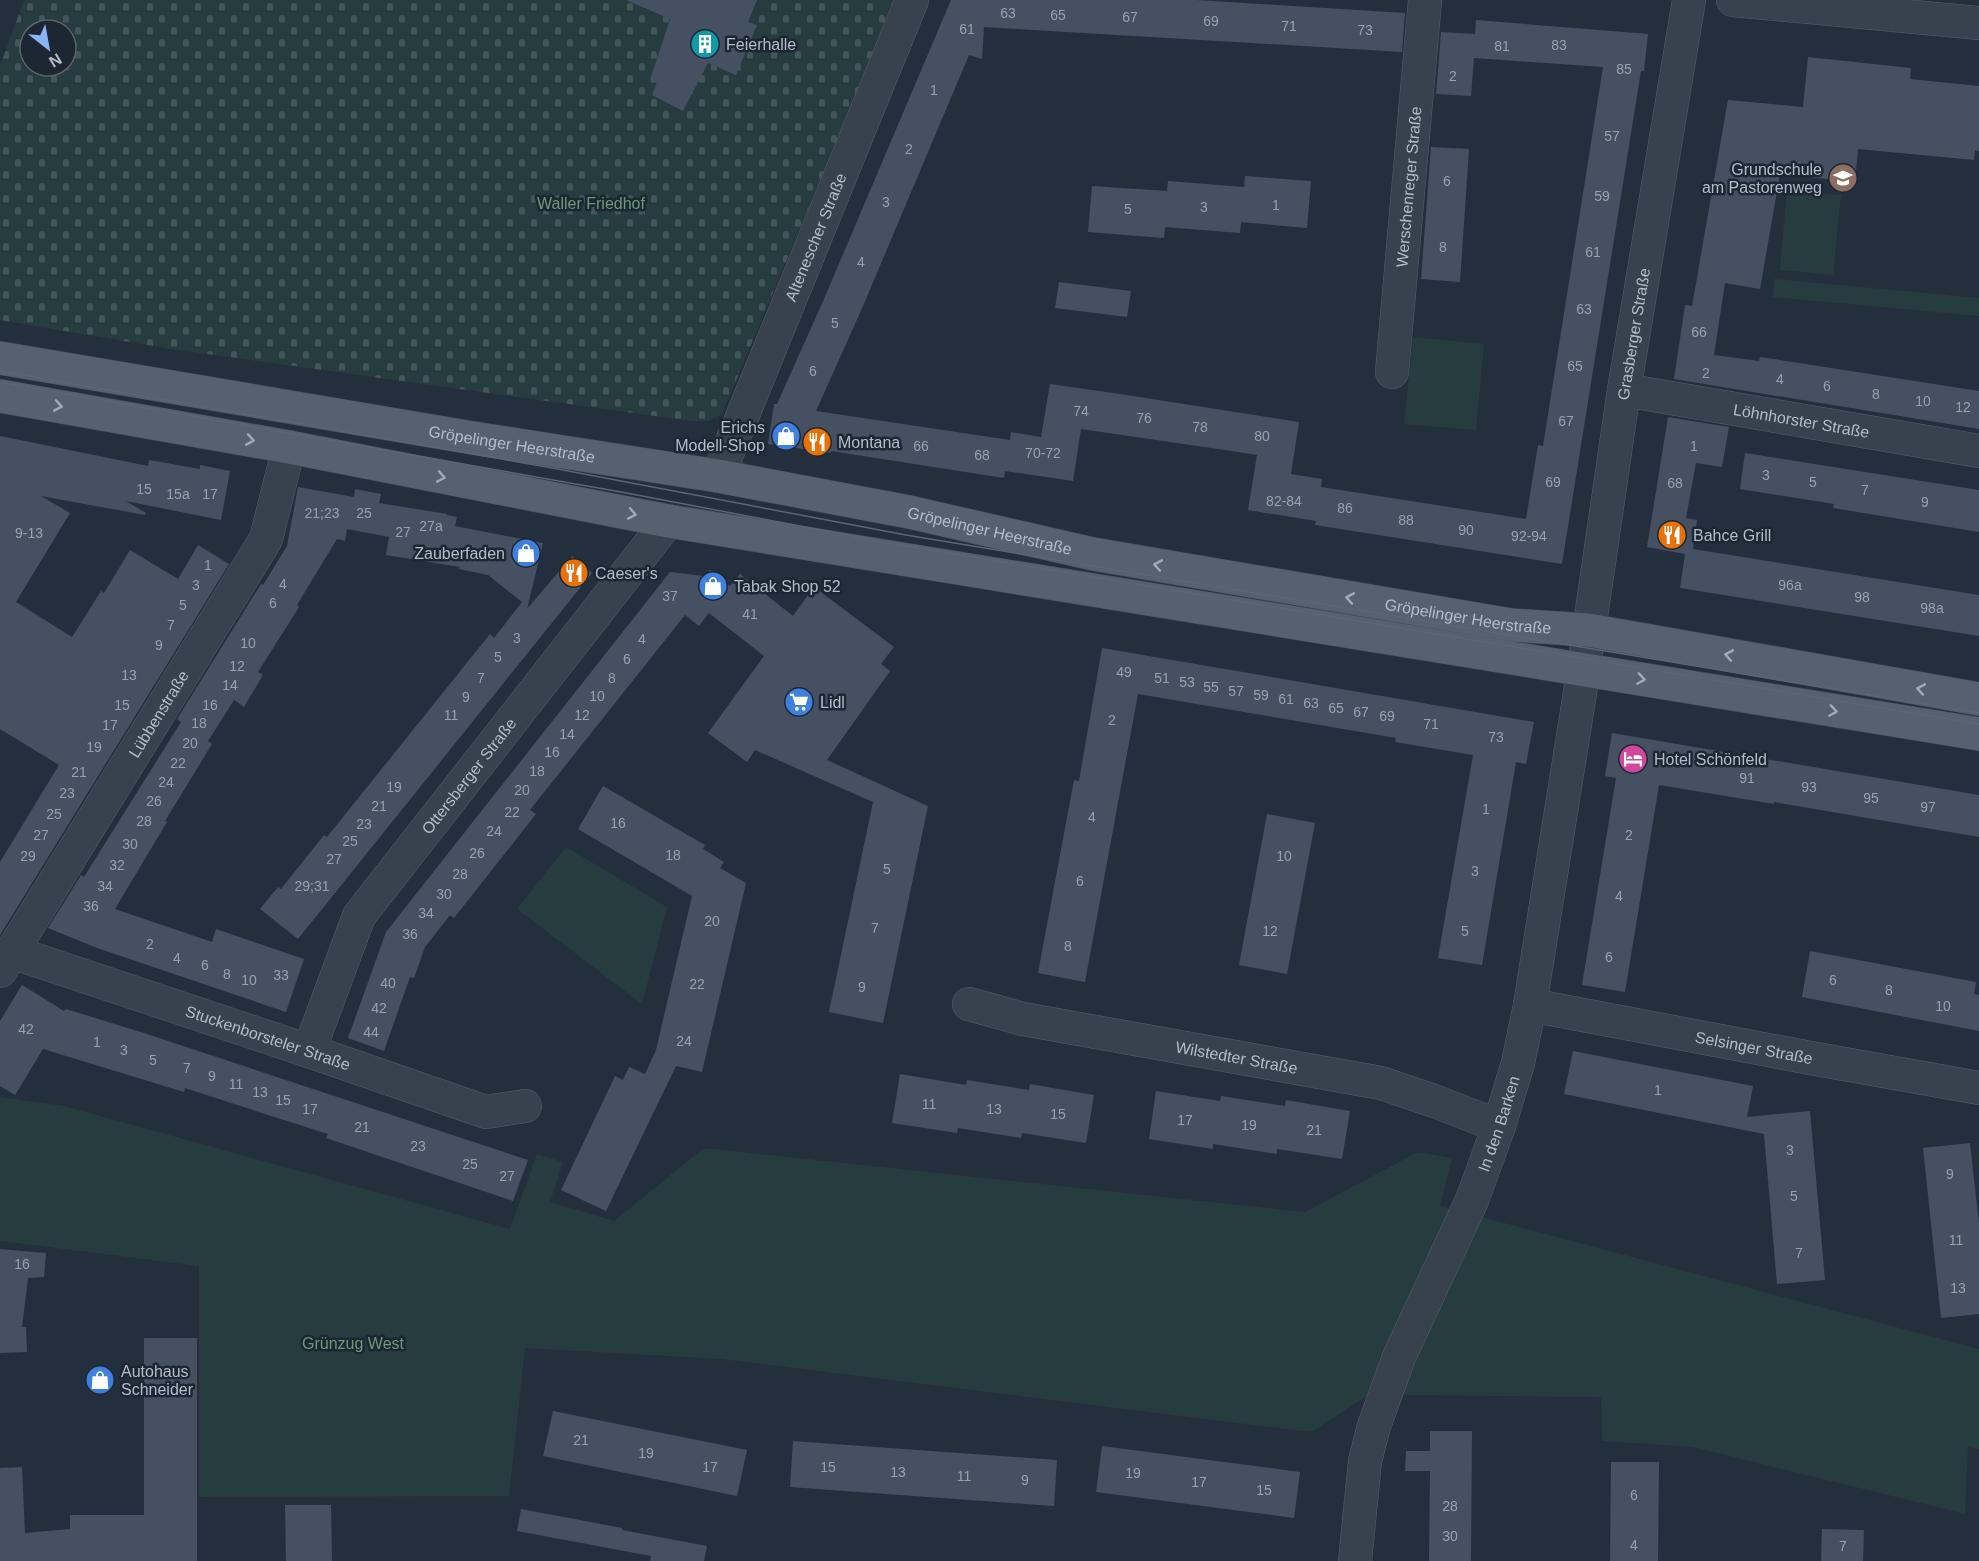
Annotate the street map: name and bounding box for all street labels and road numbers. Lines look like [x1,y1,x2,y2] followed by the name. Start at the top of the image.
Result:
[1393,105,1424,268] street label: Werschenreger Straße
[782,170,849,304] street label: Altenescher Straße
[1614,267,1653,401] street label: Grasberger Straße
[1732,400,1871,441] street label: Löhnhorster Straße
[427,422,596,465] street label: Gröpelinger Heerstraße
[906,503,1074,557] street label: Gröpelinger Heerstraße
[1384,595,1552,636] street label: Gröpelinger Heerstraße
[125,667,192,760] street label: Lübbenstraße
[418,714,519,837] street label: Ottersberger Straße
[184,1002,353,1073] street label: Stuckenborsteler Straße
[1694,1028,1814,1067] street label: Selsinger Straße
[1174,1038,1299,1076] street label: Wilstedter Straße
[1475,1074,1522,1174] street label: In den Barken

